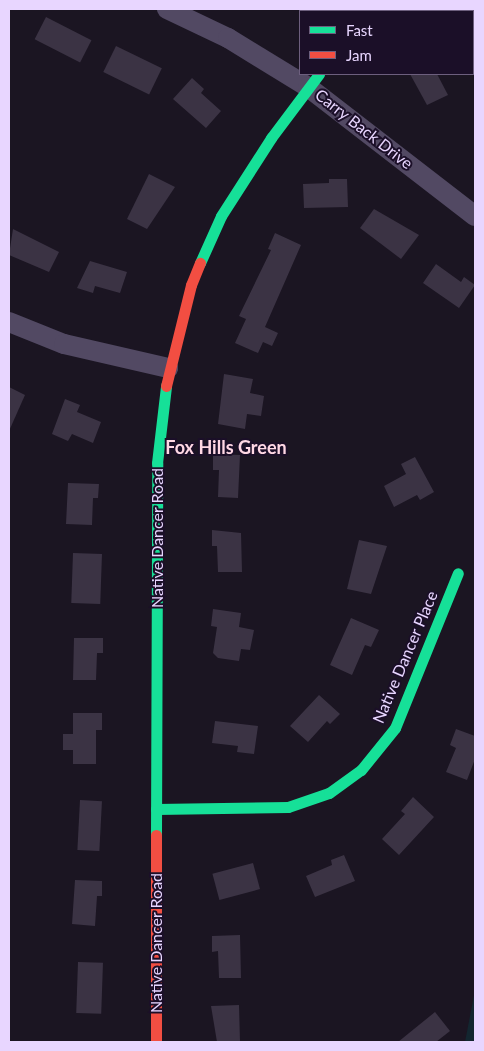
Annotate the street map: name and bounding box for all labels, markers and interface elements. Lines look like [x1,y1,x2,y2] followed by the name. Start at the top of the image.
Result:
[299,10,474,75] legend
[346,21,373,39] text: Fast
[346,46,372,64] text: Jam
[311,85,417,173] street label: Carry Back Drive
[165,436,287,458] district label: Fox Hills Green
[147,468,167,608] street label: Native Dancer Road
[368,588,442,726] street label: Native Dancer Place
[146,873,166,1013] street label: Native Dancer Road

